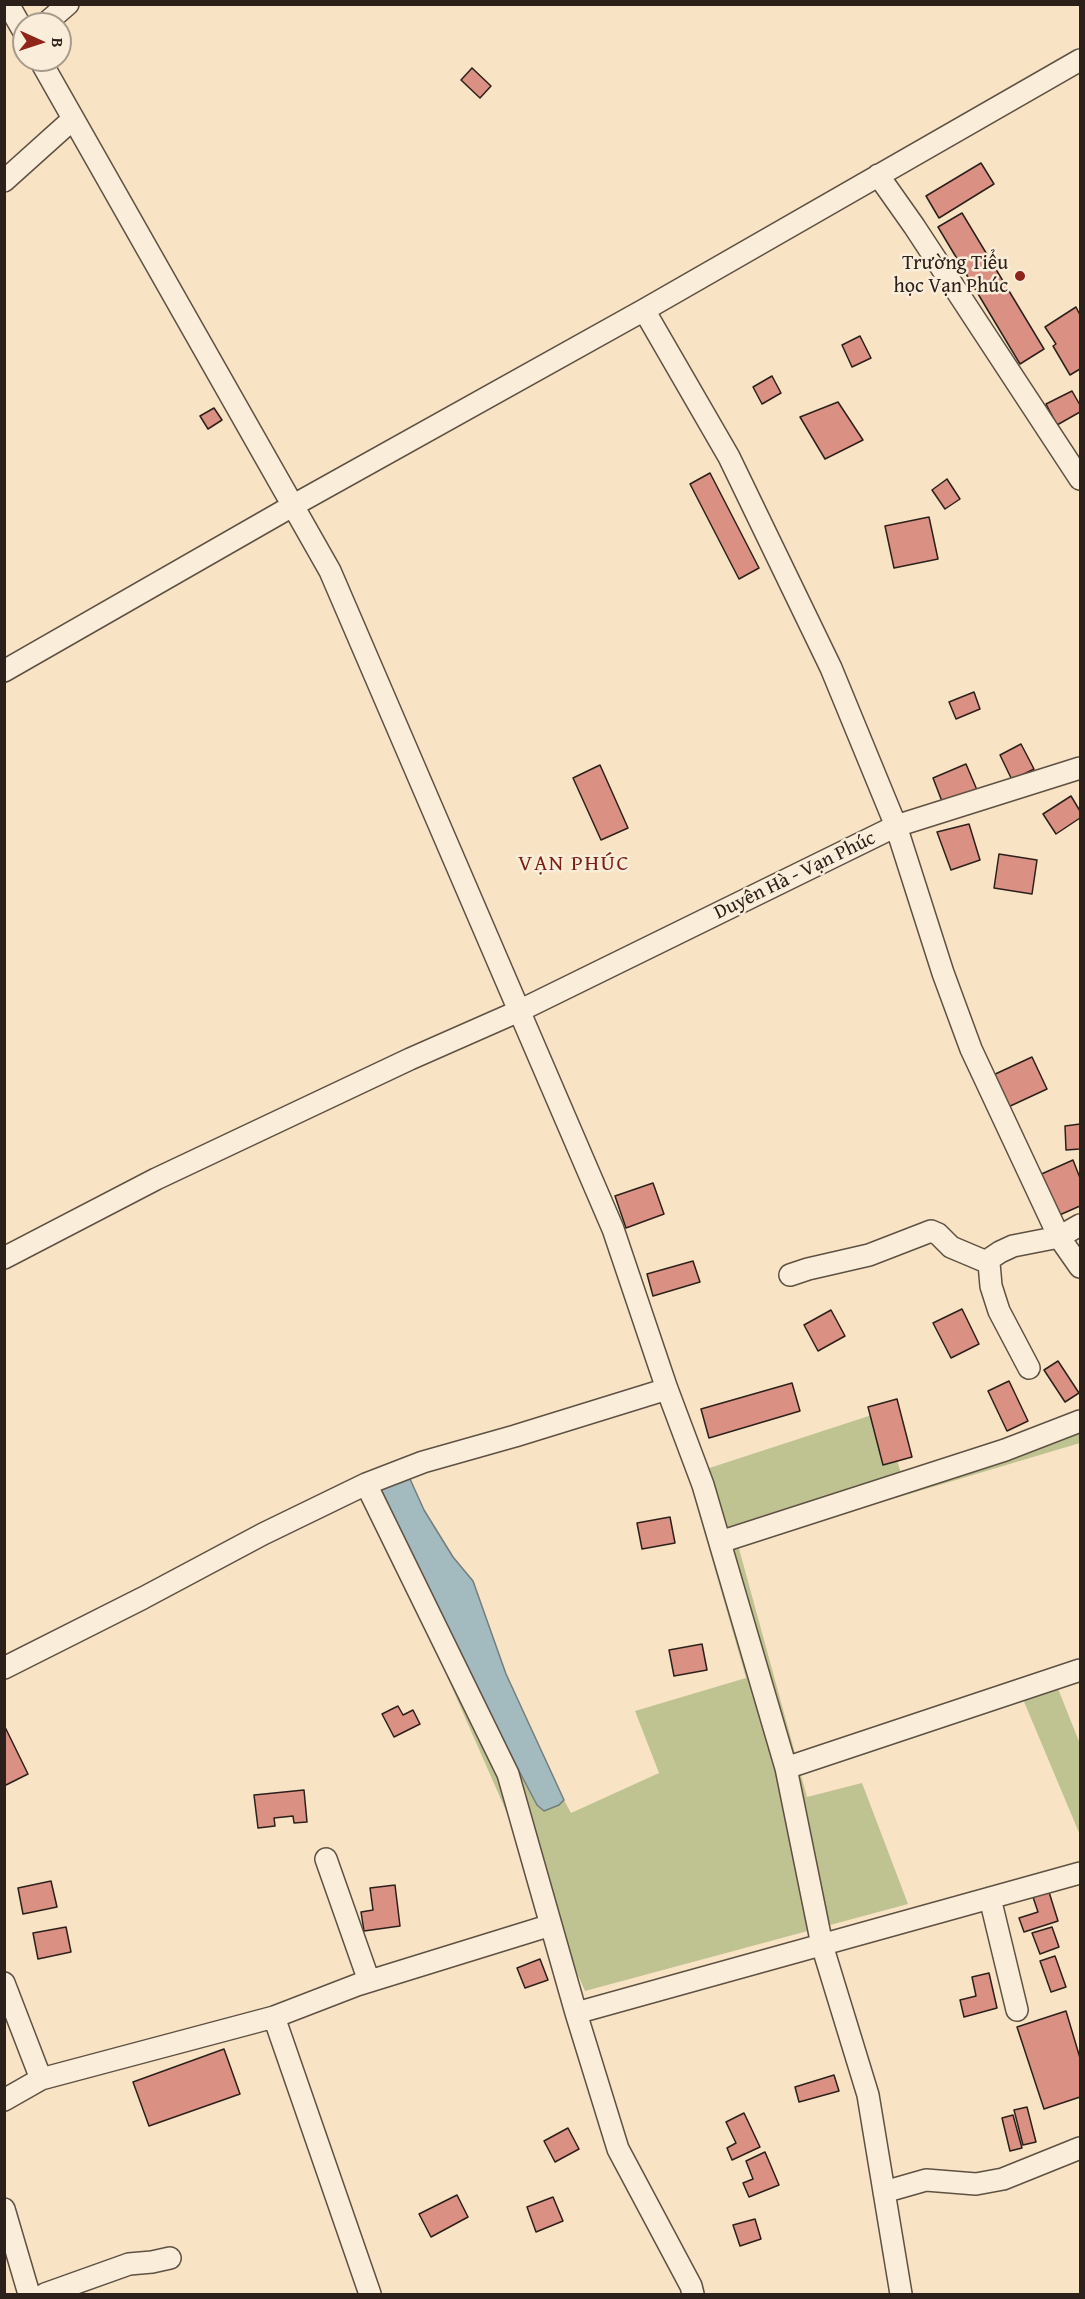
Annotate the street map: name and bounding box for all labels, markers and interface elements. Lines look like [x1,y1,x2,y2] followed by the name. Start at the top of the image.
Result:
[12,12,72,72] north arrow
[46,37,70,48] text: B
[893,252,1008,299] place label: Trường Tiểu học Vạn Phúc
[1013,269,1027,283] marker: Trường Tiểu học Vạn Phúc
[711,827,879,925] street label: Duyên Hà - Vạn Phúc
[518,851,630,877] district label: VẠN PHÚC

